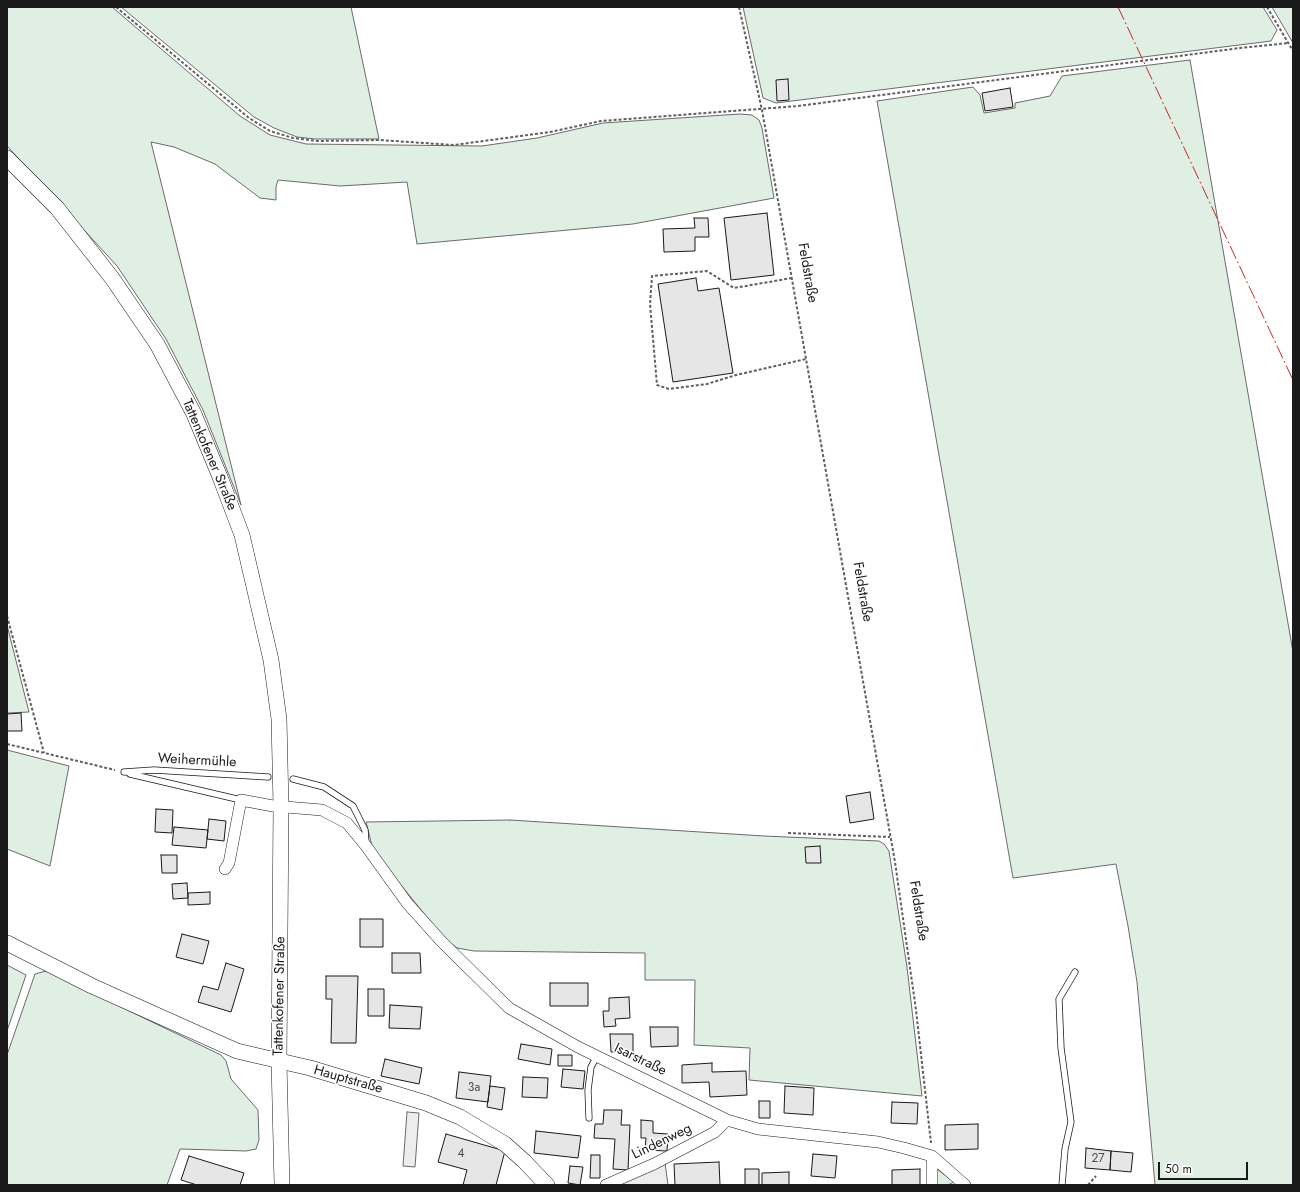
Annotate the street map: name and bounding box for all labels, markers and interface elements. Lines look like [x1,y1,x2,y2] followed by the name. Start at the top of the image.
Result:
[793,242,821,304] street label: Feldstraße
[178,397,240,513] street label: Tattenkofener Straße
[848,561,876,623] street label: Feldstraße
[157,751,237,771] street label: Weihermühle
[905,880,931,942] street label: Feldstraße
[271,936,289,1056] street label: Tattenkofener Straße
[611,1040,669,1080] street label: Isarstraße
[312,1062,384,1098] street label: Hauptstraße
[468,1081,480,1095] house number: 3a
[629,1120,695,1164] street label: Lindenweg
[458,1147,464,1161] house number: 4
[1091,1152,1105,1166] house number: 27
[1160,1154,1250,1180] scale bar
[1165,1160,1192,1178] text: 50 m

